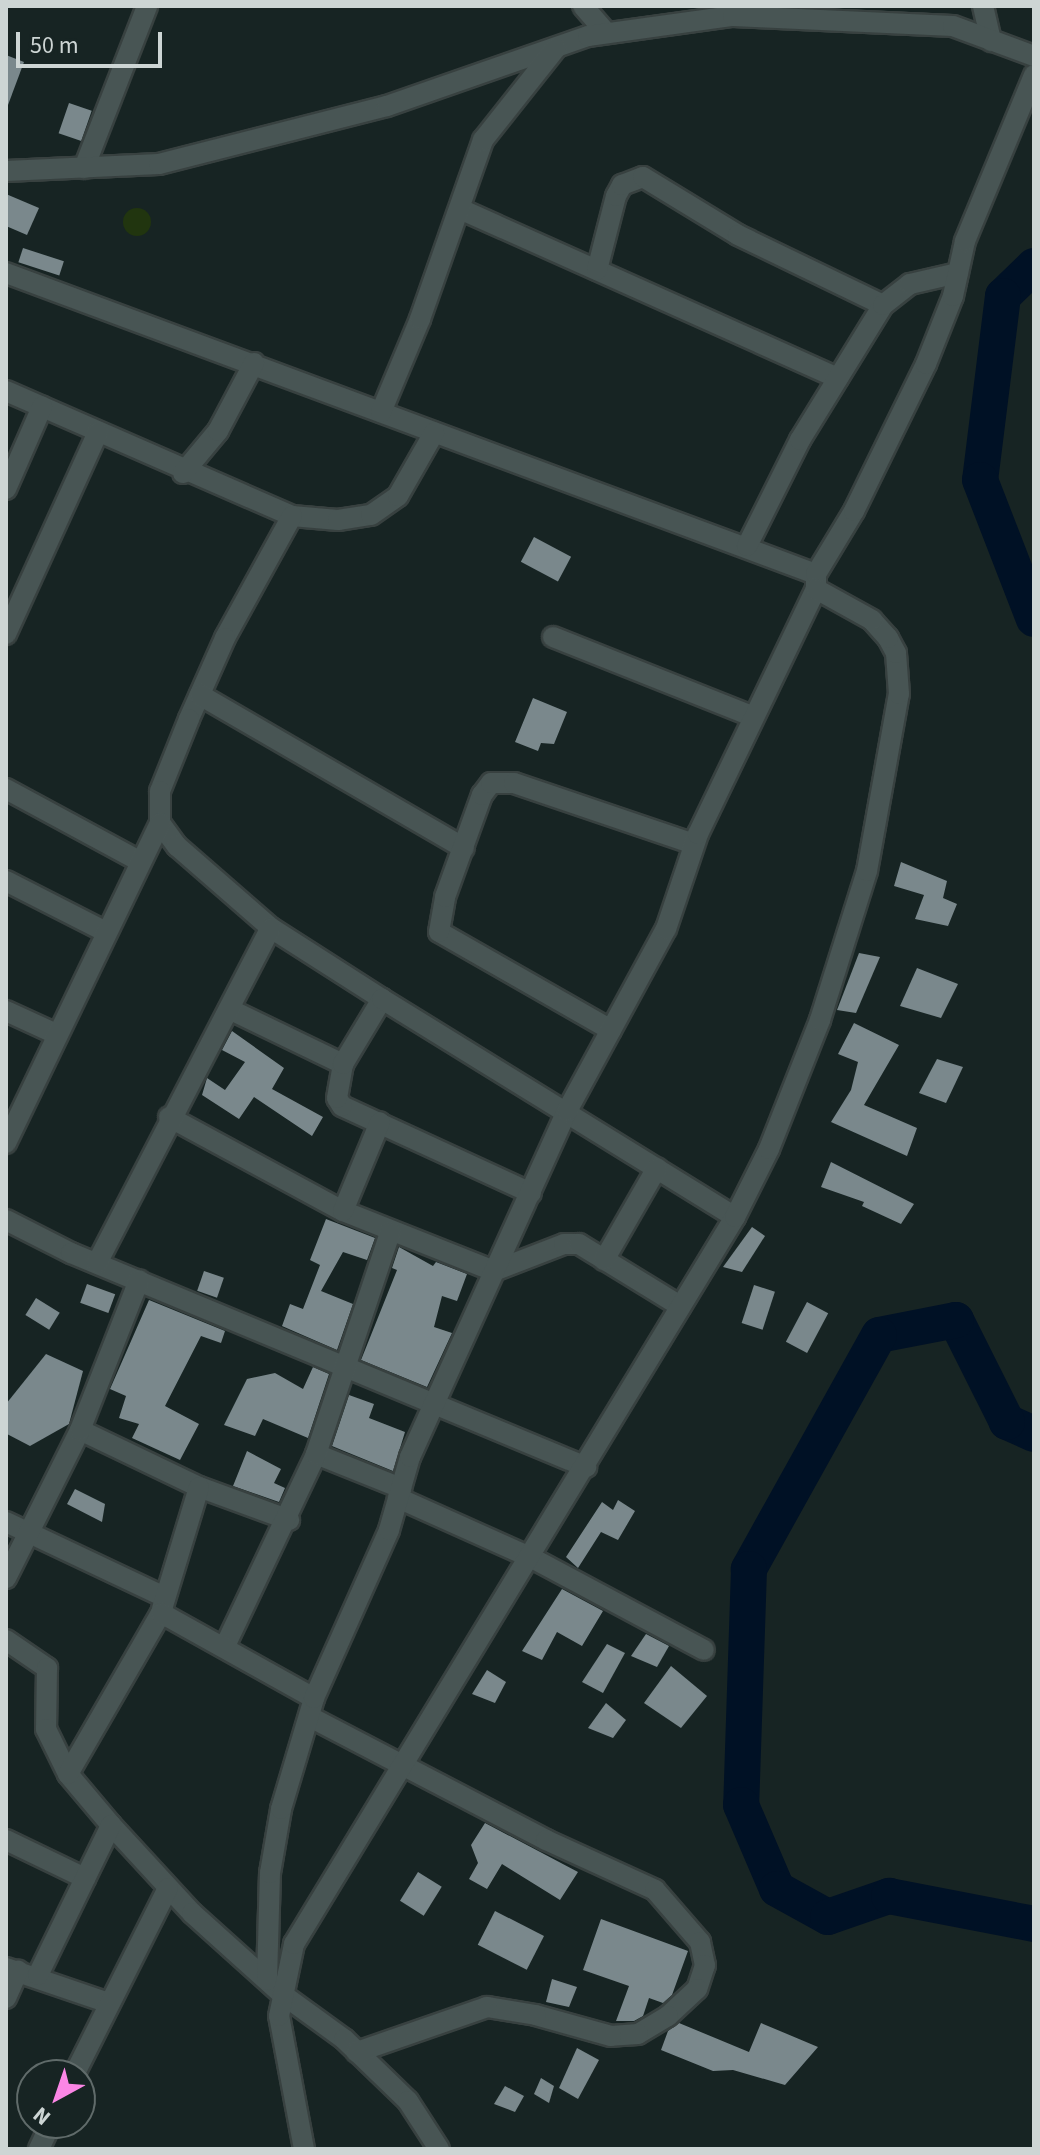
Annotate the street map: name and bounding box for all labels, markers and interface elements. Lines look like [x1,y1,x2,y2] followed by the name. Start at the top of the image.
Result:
[20,16,166,66] scale bar
[30,28,79,63] text: 50 m
[16,2059,96,2139] north arrow
[26,2099,58,2133] text: N

